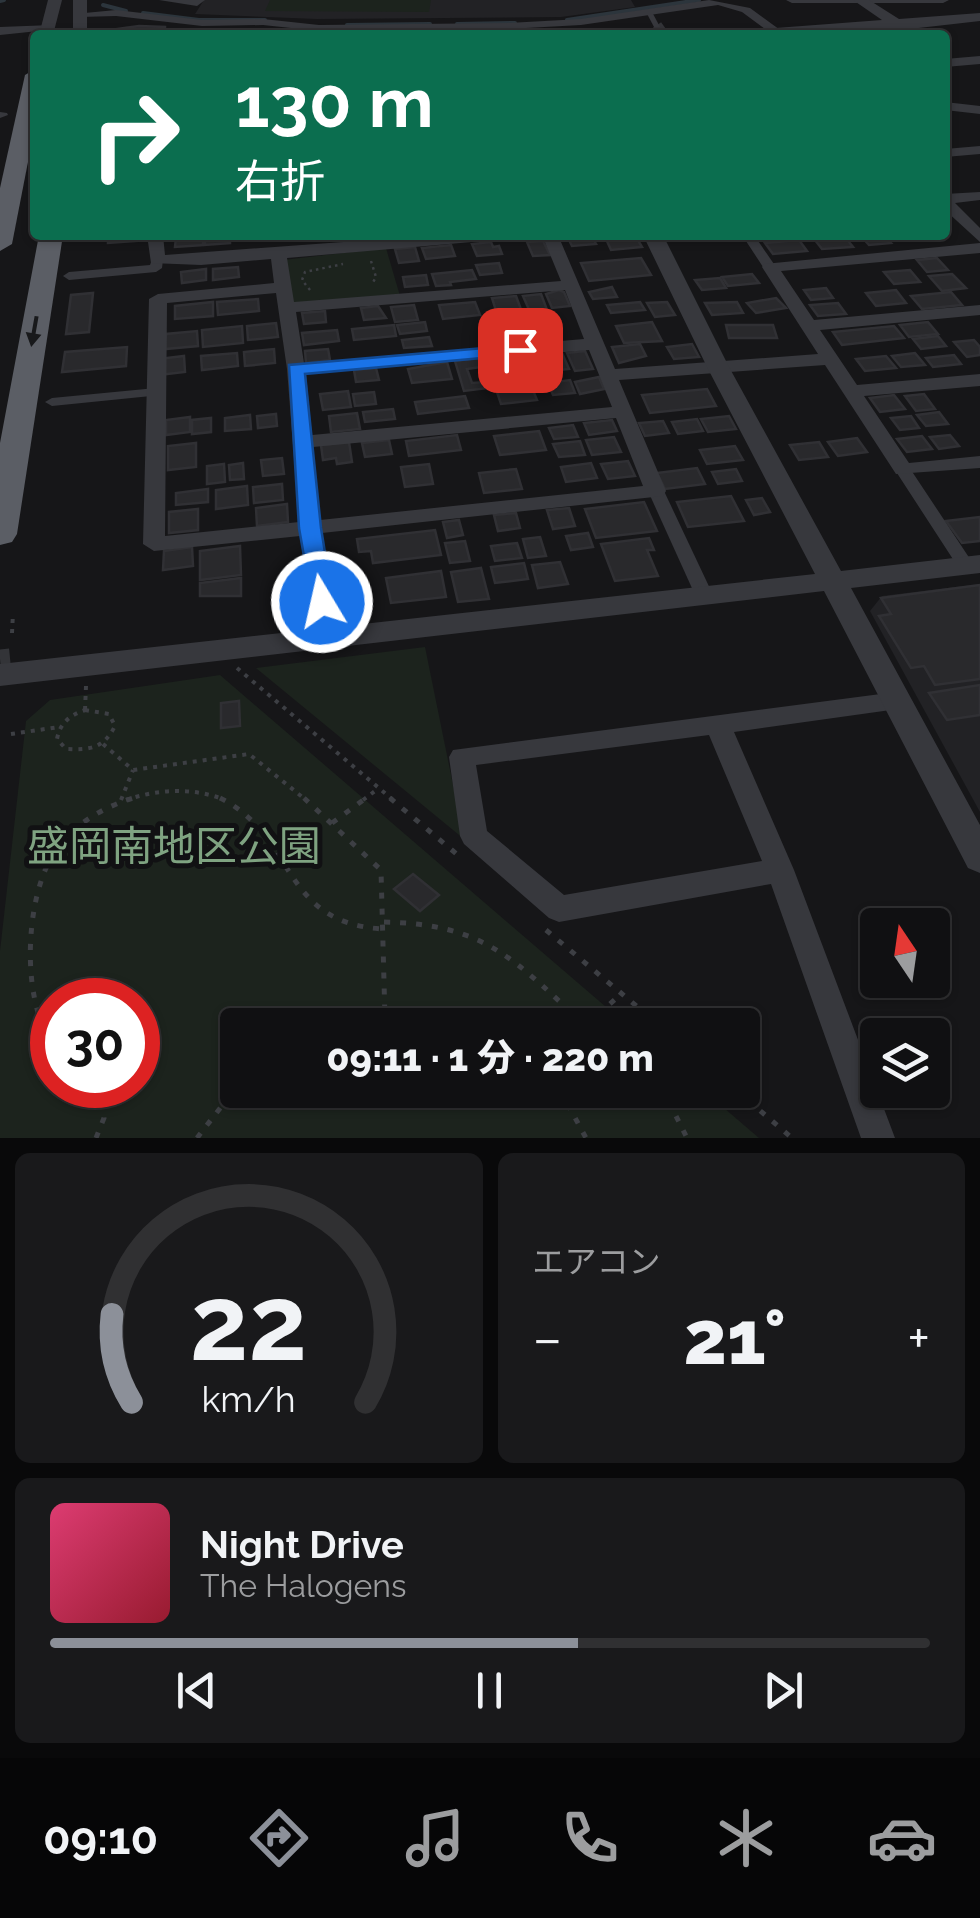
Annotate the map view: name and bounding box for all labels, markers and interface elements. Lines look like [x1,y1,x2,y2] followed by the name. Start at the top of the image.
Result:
[235,61,434,143] text: 130 m
[70,70,200,200] icon: right
[235,155,325,208] text: 右折
[478,308,563,393] pin
[26,316,41,347] one-way arrow
[493,323,548,378] icon: arrive
[270,550,374,654] position arrow
[27,822,321,871] park label: 盛岡南地区公園
[860,908,950,998] north arrow
[860,908,950,1108] map controls
[30,978,160,1108] speed limit sign: 30
[860,1018,950,1108] button: layers
[326,1035,654,1080] text: 09:11 · 1 分 · 220 m
[533,1243,661,1280] text: エアコン
[190,1262,307,1384] text: 22
[683,1293,786,1382] text: 21°
[533,1306,562,1371] text: −
[907,1306,930,1371] text: +
[202,1378,296,1420] text: km/h
[200,1522,404,1567] text: Night Drive
[200,1567,406,1604] text: The Halogens
[169,1663,224,1718] icon: previous
[462,1663,517,1718] icon: pause
[756,1663,811,1718] icon: next
[244,1803,314,1873] icon: directions
[400,1803,470,1873] icon: music
[555,1803,625,1873] icon: phone
[711,1803,781,1873] icon: climate
[867,1803,937,1873] icon: car
[43,1812,158,1865] text: 09:10

